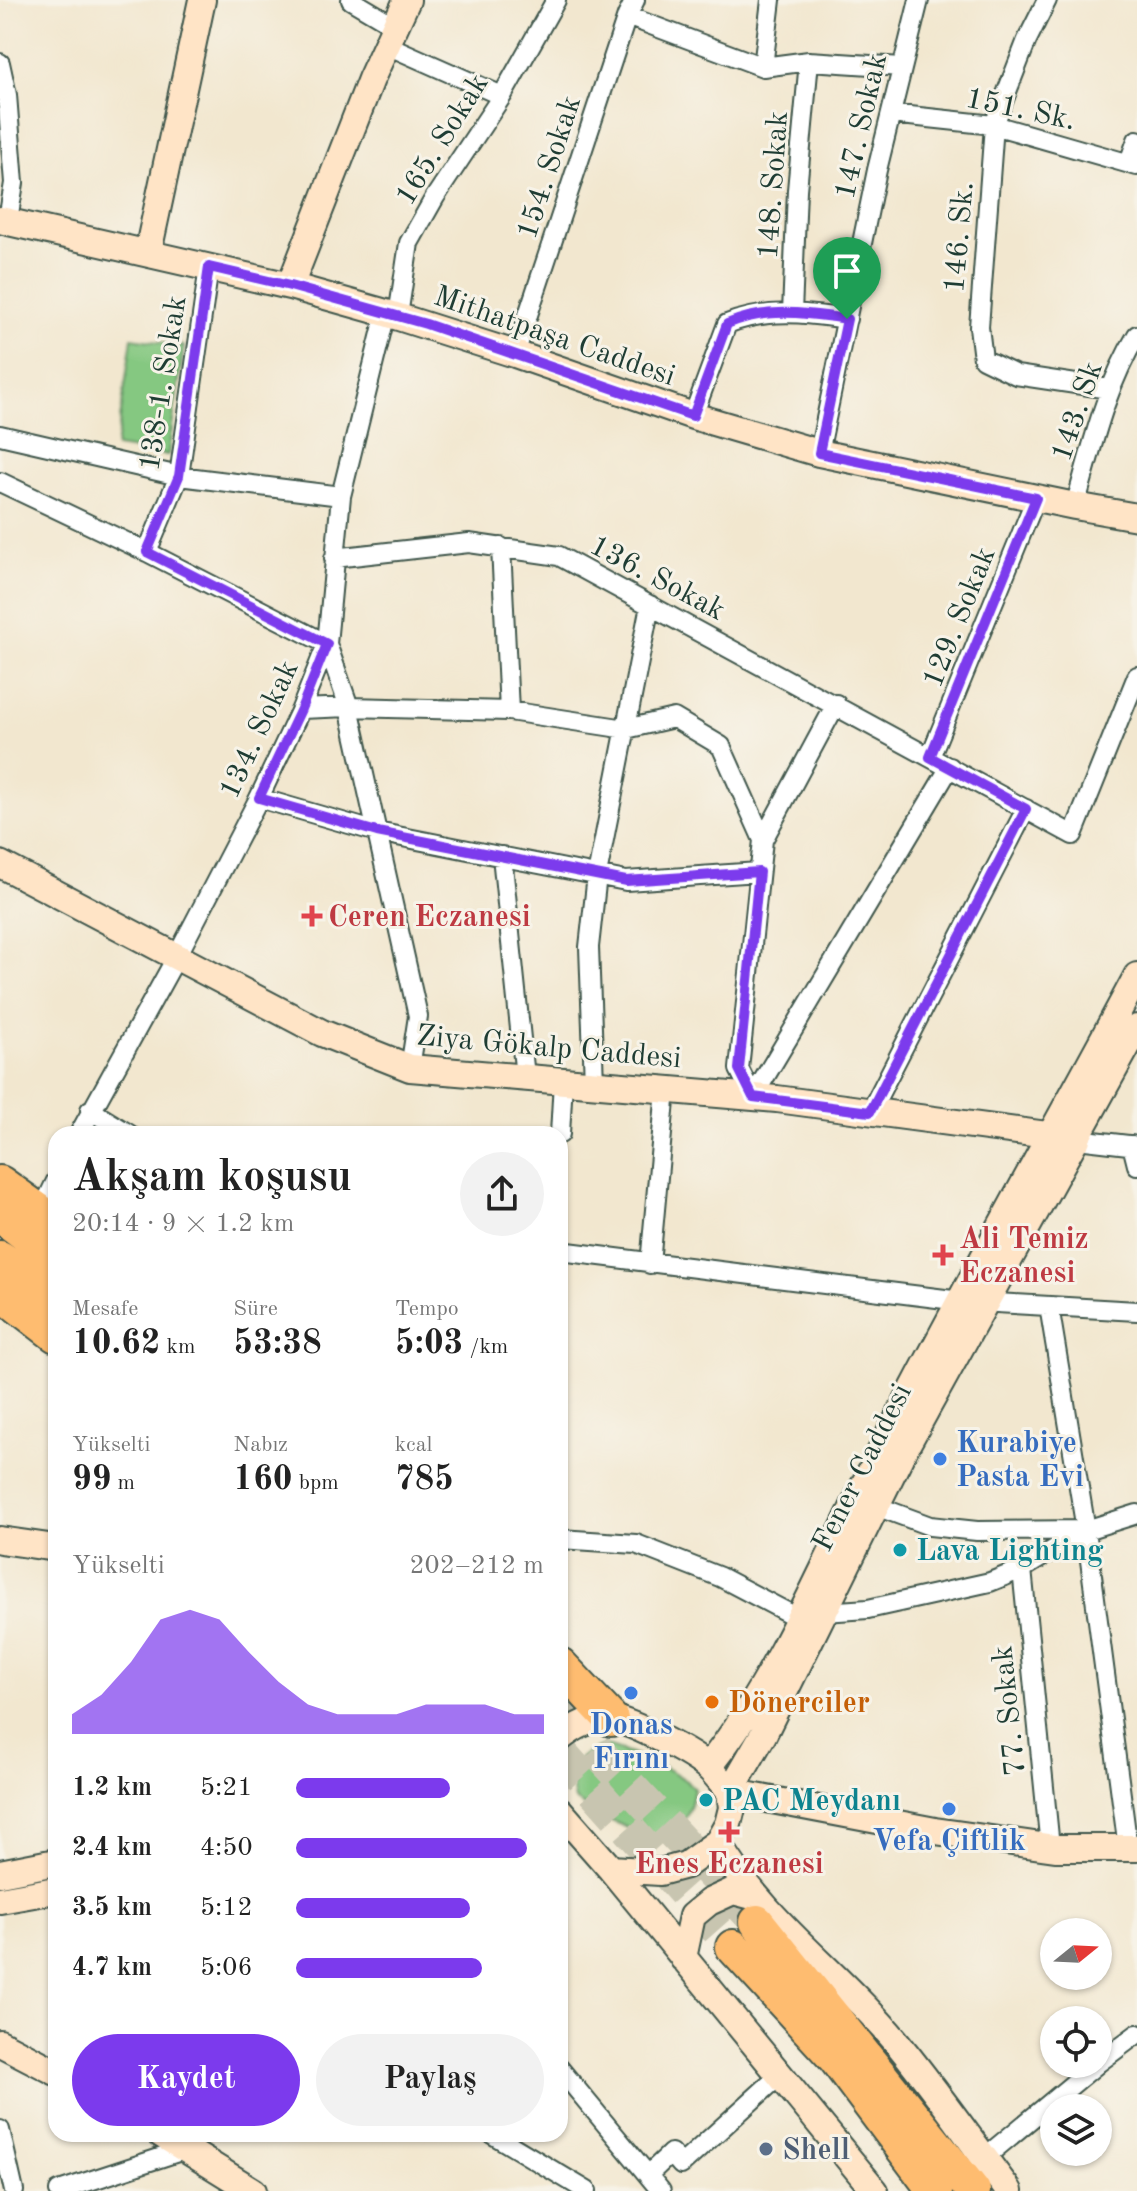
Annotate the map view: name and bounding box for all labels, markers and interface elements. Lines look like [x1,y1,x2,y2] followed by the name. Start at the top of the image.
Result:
[831,51,893,202] street label: 147. Sokak
[391,69,495,211] street label: 165. Sokak
[963,84,1078,136] street label: 151. Sk.
[513,92,587,243] street label: 154. Sokak
[754,110,794,260] street label: 148. Sokak
[940,180,980,294] street label: 146. Sk.
[813,237,881,319] pin
[825,249,869,293] icon: arrive
[430,282,679,392] street label: Mithatpaşa Caddesi
[135,294,193,473] street label: 138-1. Sokak
[1047,358,1109,465] street label: 143. Sk
[584,531,730,627] street label: 136. Sokak
[918,543,1002,692] street label: 129. Sokak
[215,656,305,803] street label: 134. Sokak
[328,903,531,933] place label: Ceren Eczanesi
[303,907,321,925] marker: Ceren Eczanesi
[415,1021,683,1075] street label: Ziya Gökalp Caddesi
[460,1152,544,1236] button: share
[72,1156,352,1200] text: Akşam koşusu
[72,1211,294,1237] text: 20:14 · 9 × 1.2 km
[959,1225,1089,1289] place label: Ali Temiz Eczanesi
[934,1246,952,1264] marker: Ali Temiz Eczanesi
[72,1298,138,1320] text: Mesafe
[233,1298,278,1320] text: Süre
[395,1298,459,1320] text: Tempo
[72,1327,160,1361] text: 10.62
[233,1327,322,1361] text: 53:38
[395,1327,463,1361] text: 5:03
[160,1336,195,1358] text: km
[463,1336,508,1358] text: /km
[808,1379,918,1557] street label: Fener Caddesi
[956,1429,1084,1493] place label: Kurabiye Pasta Evi
[72,1434,150,1456] text: Yükselti
[233,1434,288,1456] text: Nabız
[395,1434,433,1456] text: kcal
[931,1450,949,1468] marker: Kurabiye Pasta Evi
[72,1463,111,1497] text: 99
[233,1463,293,1497] text: 160
[395,1463,454,1497] text: 785
[111,1472,135,1494] text: m
[293,1472,339,1494] text: bpm
[916,1537,1104,1567] place label: Lava Lighting
[891,1541,909,1559] marker: Lava Lighting
[72,1553,165,1579] text: Yükselti
[409,1553,544,1579] text: 202–212 m
[988,1644,1032,1778] street label: 77. Sokak
[622,1684,640,1702] marker: Donas Fırını
[728,1689,870,1719] place label: Dönerciler
[703,1693,721,1711] marker: Dönerciler
[589,1711,673,1775] place label: Donas Fırını
[72,1775,152,1801] text: 1.2 km
[200,1775,253,1801] text: 5:21
[722,1787,901,1817] place label: PAC Meydanı
[697,1791,715,1809] marker: PAC Meydanı
[940,1800,958,1818] marker: Vefa Çiftlik
[720,1823,738,1841] marker: Enes Eczanesi
[872,1827,1026,1857] place label: Vefa Çiftlik
[72,1835,152,1861] text: 2.4 km
[200,1835,253,1861] text: 4:50
[634,1850,824,1880] place label: Enes Eczanesi
[72,1895,152,1921] text: 3.5 km
[200,1895,253,1921] text: 5:12
[1040,1918,1112,1990] north arrow
[1040,1918,1112,2166] map controls
[72,1955,152,1981] text: 4.7 km
[200,1955,253,1981] text: 5:06
[1040,2006,1112,2078] button: locate
[72,2034,300,2126] button: Kaydet
[316,2034,544,2126] button: Paylaş
[1040,2094,1112,2166] button: layers
[782,2136,850,2166] place label: Shell
[757,2140,775,2158] marker: Shell

